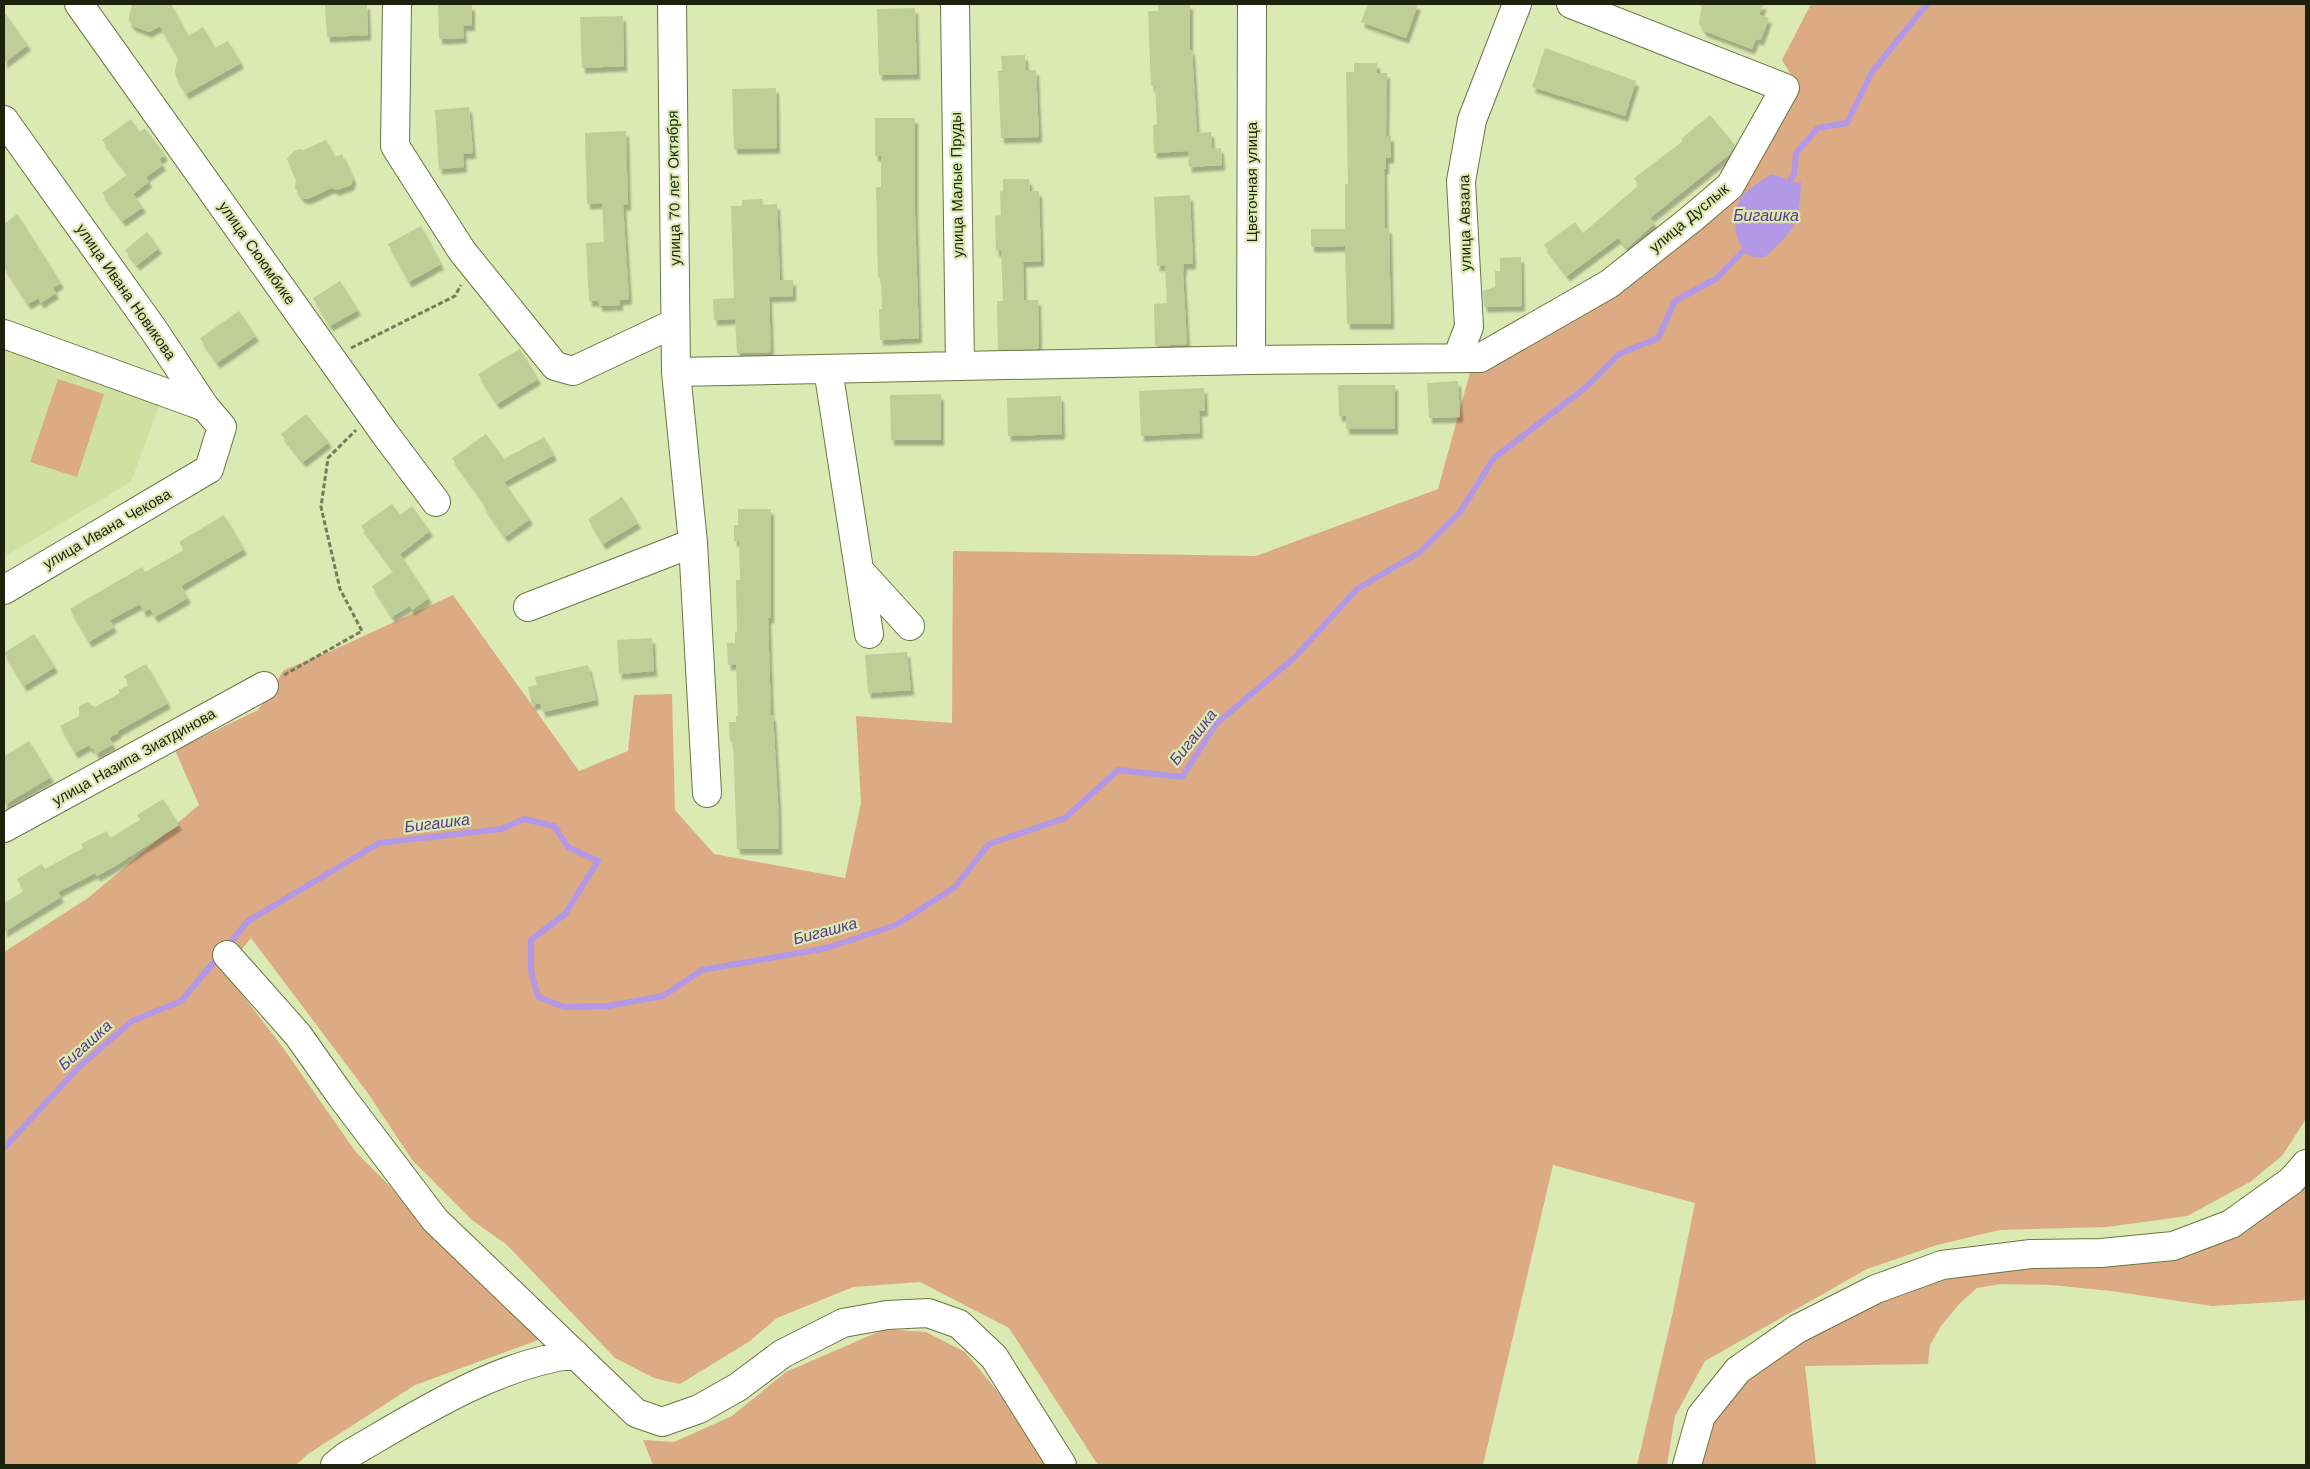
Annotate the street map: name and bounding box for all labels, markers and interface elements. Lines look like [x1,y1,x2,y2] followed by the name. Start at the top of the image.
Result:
[664,110,684,266] street label: улица 70 лет Октября
[947,112,967,258] street label: улица Малые Пруды
[1243,121,1261,242] street label: Цветочная улица
[1455,174,1475,271] street label: улица Авзала
[1646,179,1733,256] street label: улица Дуслык
[215,198,299,308] street label: улица Сююмбике
[1733,206,1799,225] water label: Бигашка
[72,221,180,364] street label: улица Ивана Новикова
[40,485,175,573] street label: улица Ивана Чекова
[49,704,219,809] street label: улица Назипа Зиатдинова
[1165,705,1221,769] water label: Бигашка
[403,810,471,836] water label: Бигашка
[791,913,859,949] water label: Бигашка
[54,1016,116,1074] water label: Бигашка

